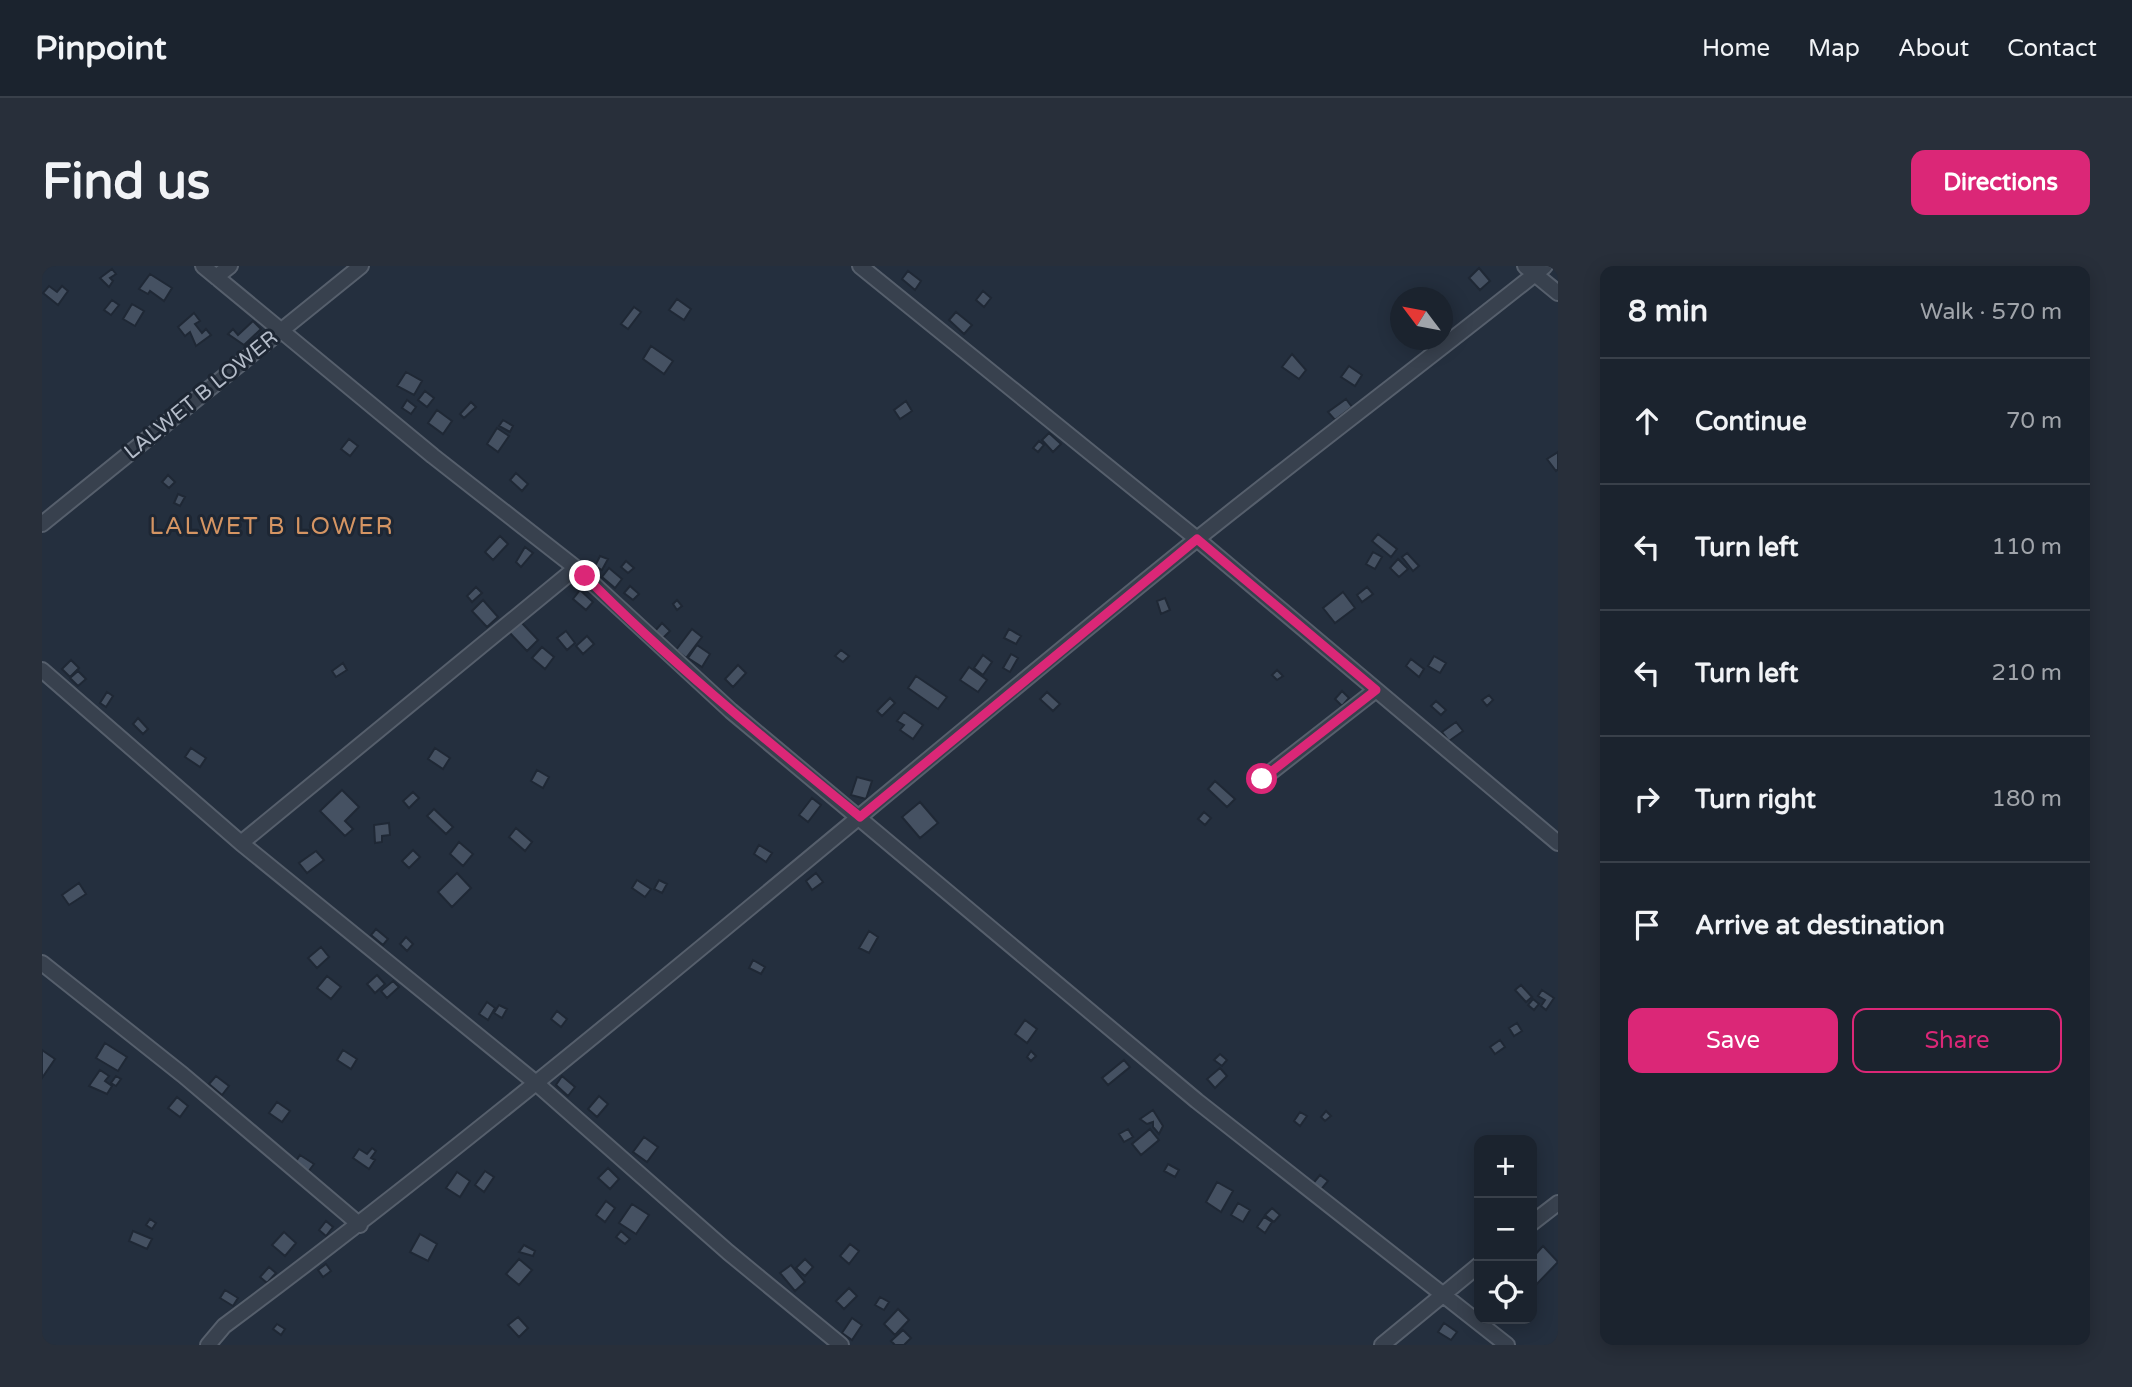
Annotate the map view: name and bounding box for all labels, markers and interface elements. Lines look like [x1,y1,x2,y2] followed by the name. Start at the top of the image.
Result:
[35,29,167,68] text: Pinpoint
[1702,34,1770,63] text: Home
[1808,34,1860,63] text: Map
[1898,34,1969,63] text: About
[2007,34,2097,63] text: Contact
[1911,150,2090,215] button: Directions
[42,153,210,212] text: Find us
[1390,287,1453,350] north arrow
[1628,293,1708,330] text: 8 min
[1920,298,2062,326] text: Walk · 570 m
[119,325,283,465] street label: LALWET B LOWER
[1628,402,1666,440] icon: ahead
[1695,406,1807,437] text: Continue
[2006,407,2062,435] text: 70 m
[149,512,395,541] district label: LALWET B LOWER
[1628,528,1666,566] icon: left
[1695,532,1798,563] text: Turn left
[1992,533,2062,561] text: 110 m
[569,560,600,591] route end
[1628,654,1666,692] icon: left
[1695,658,1798,689] text: Turn left
[1992,659,2062,687] text: 210 m
[1246,763,1277,794] route start
[1628,780,1666,818] icon: right
[1695,784,1816,815] text: Turn right
[1992,785,2062,813] text: 180 m
[1628,906,1666,944] icon: arrive
[1695,910,1945,941] text: Arrive at destination
[1628,1008,1838,1073] button: Save
[1852,1008,2062,1073] button: Share
[1474,1135,1537,1324] map controls
[1474,1135,1537,1198] button: +
[1474,1198,1537,1261] button: −
[1474,1261,1537,1324] button: locate

